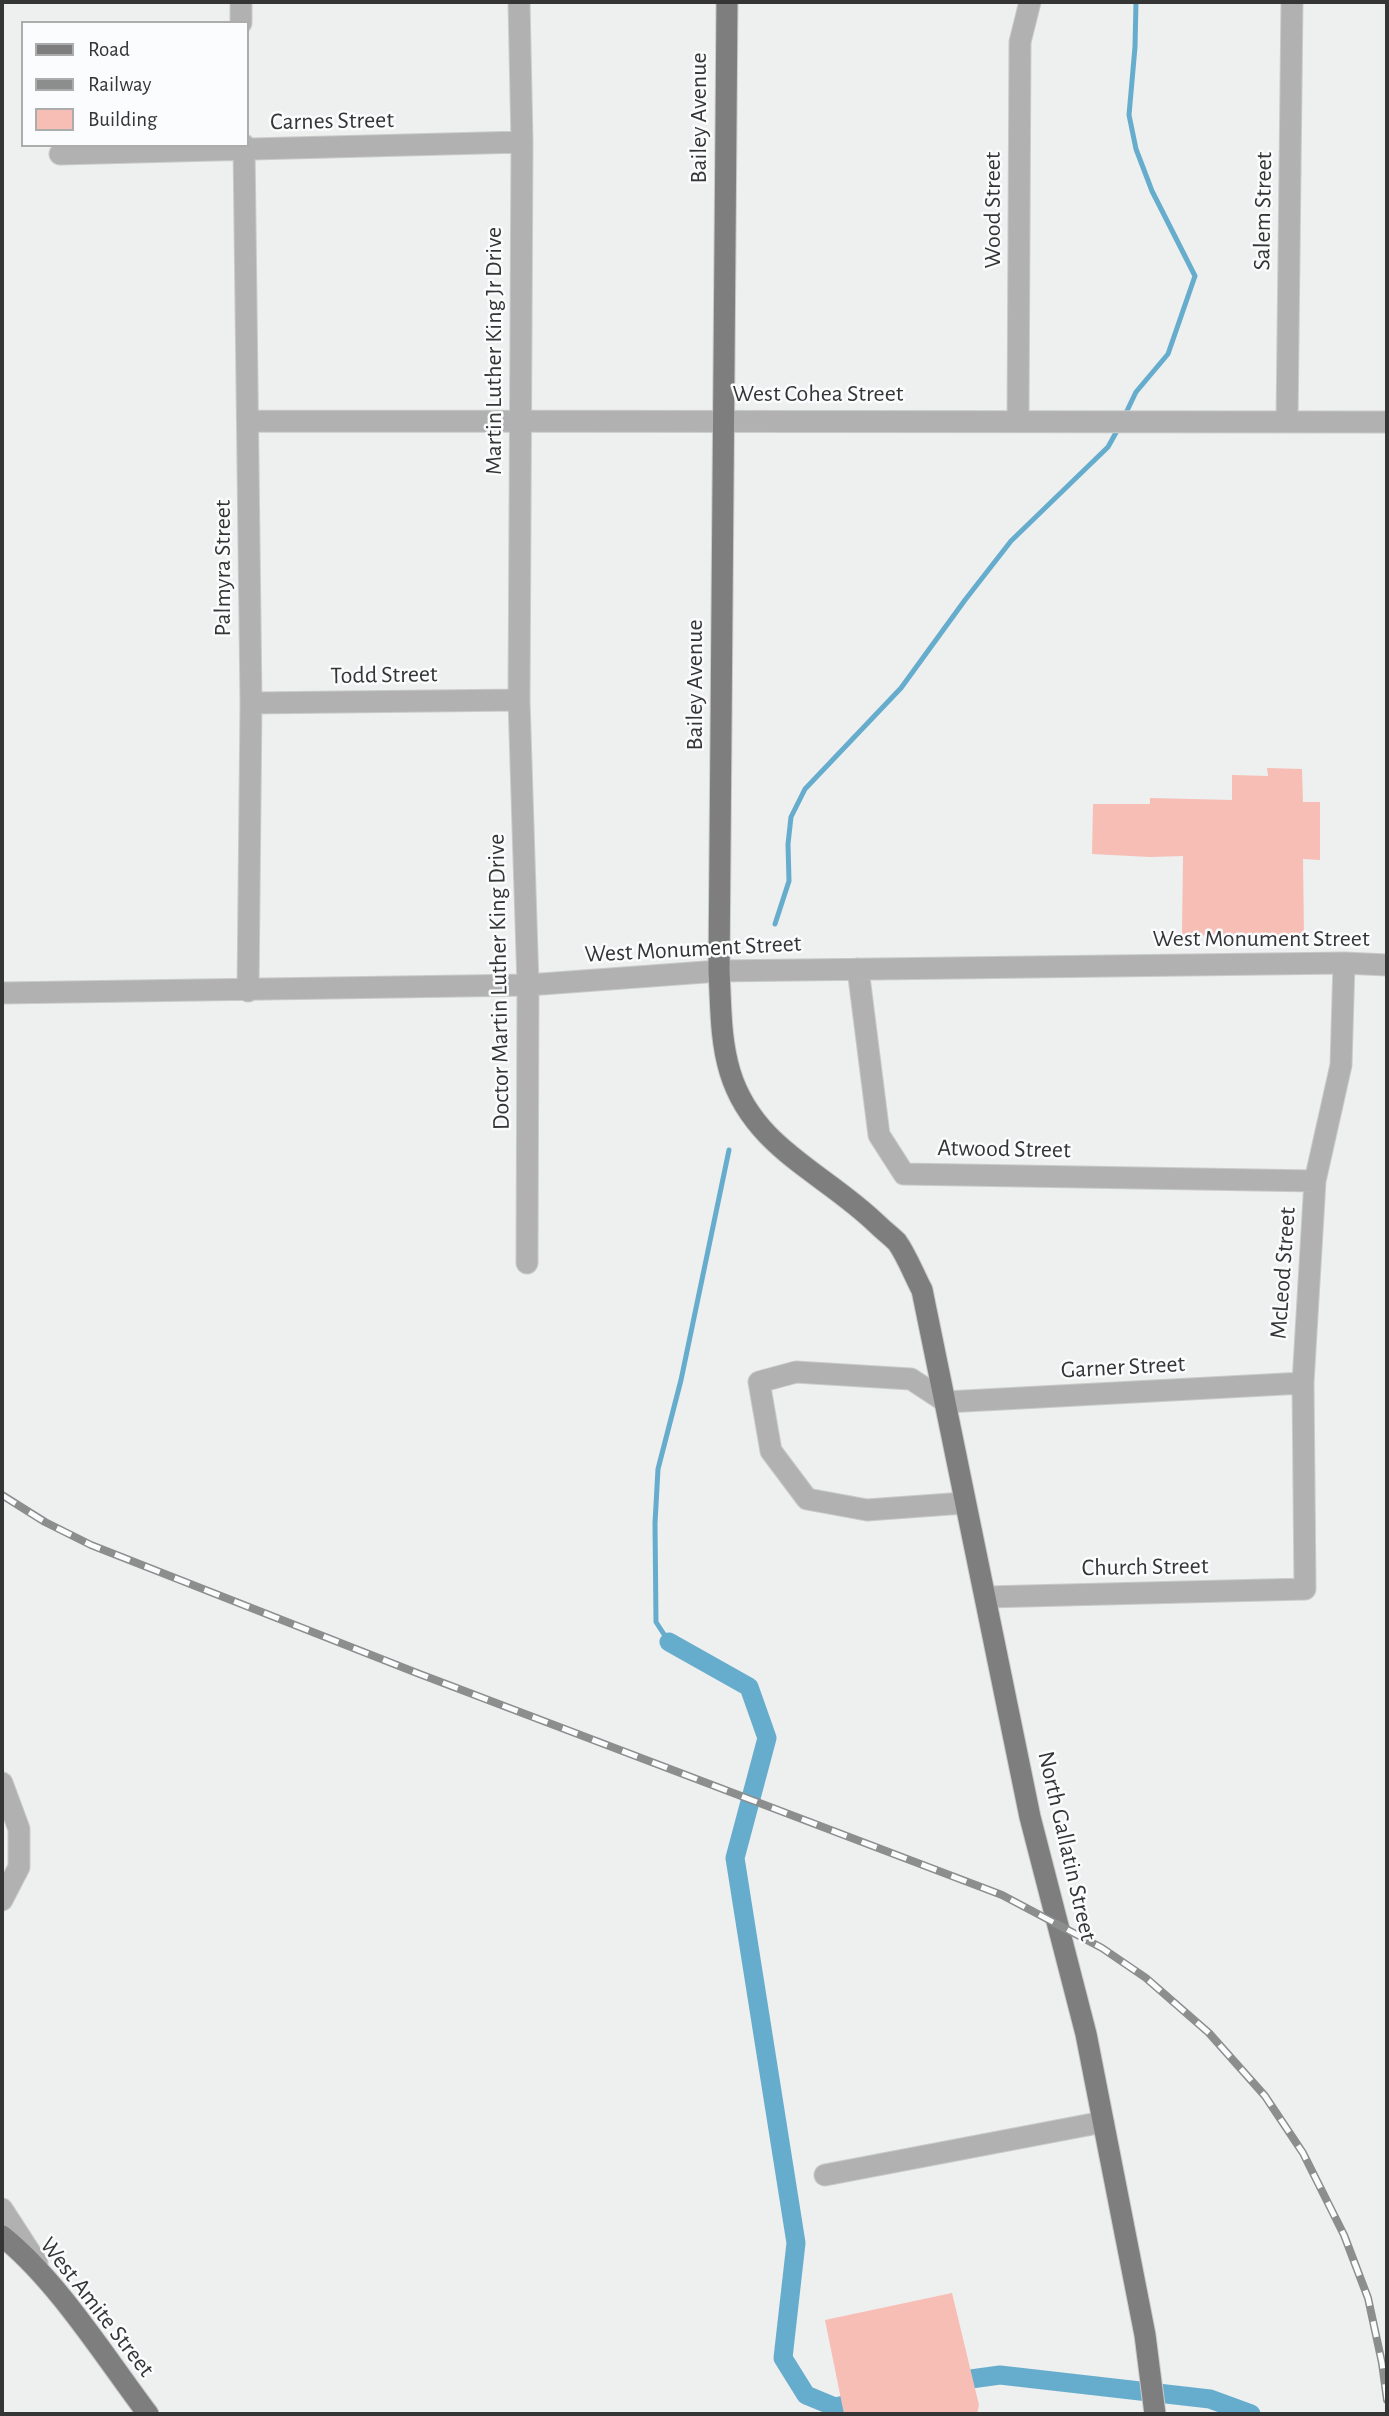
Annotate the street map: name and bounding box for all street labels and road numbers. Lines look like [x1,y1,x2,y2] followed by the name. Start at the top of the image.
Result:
[685,53,713,183] street label: Bailey Avenue
[270,106,394,136] street label: Carnes Street
[1248,151,1278,271] street label: Salem Street
[979,152,1007,268] street label: Wood Street
[480,227,508,475] street label: Martin Luther King Jr Drive
[733,380,903,408] street label: West Cohea Street
[209,500,237,636] street label: Palmyra Street
[681,620,709,750] street label: Bailey Avenue
[330,660,438,690] street label: Todd Street
[482,834,516,1130] street label: Doctor Martin Luther King Drive
[1152,925,1370,953] street label: West Monument Street
[584,929,802,969] street label: West Monument Street
[937,1133,1071,1165] street label: Atwood Street
[1264,1206,1302,1340] street label: McLeod Street
[1060,1349,1186,1385] street label: Garner Street
[1081,1551,1209,1583] street label: Church Street
[1031,1748,1103,1944] street label: North Gallatin Street
[34,2231,160,2383] street label: West Amite Street

